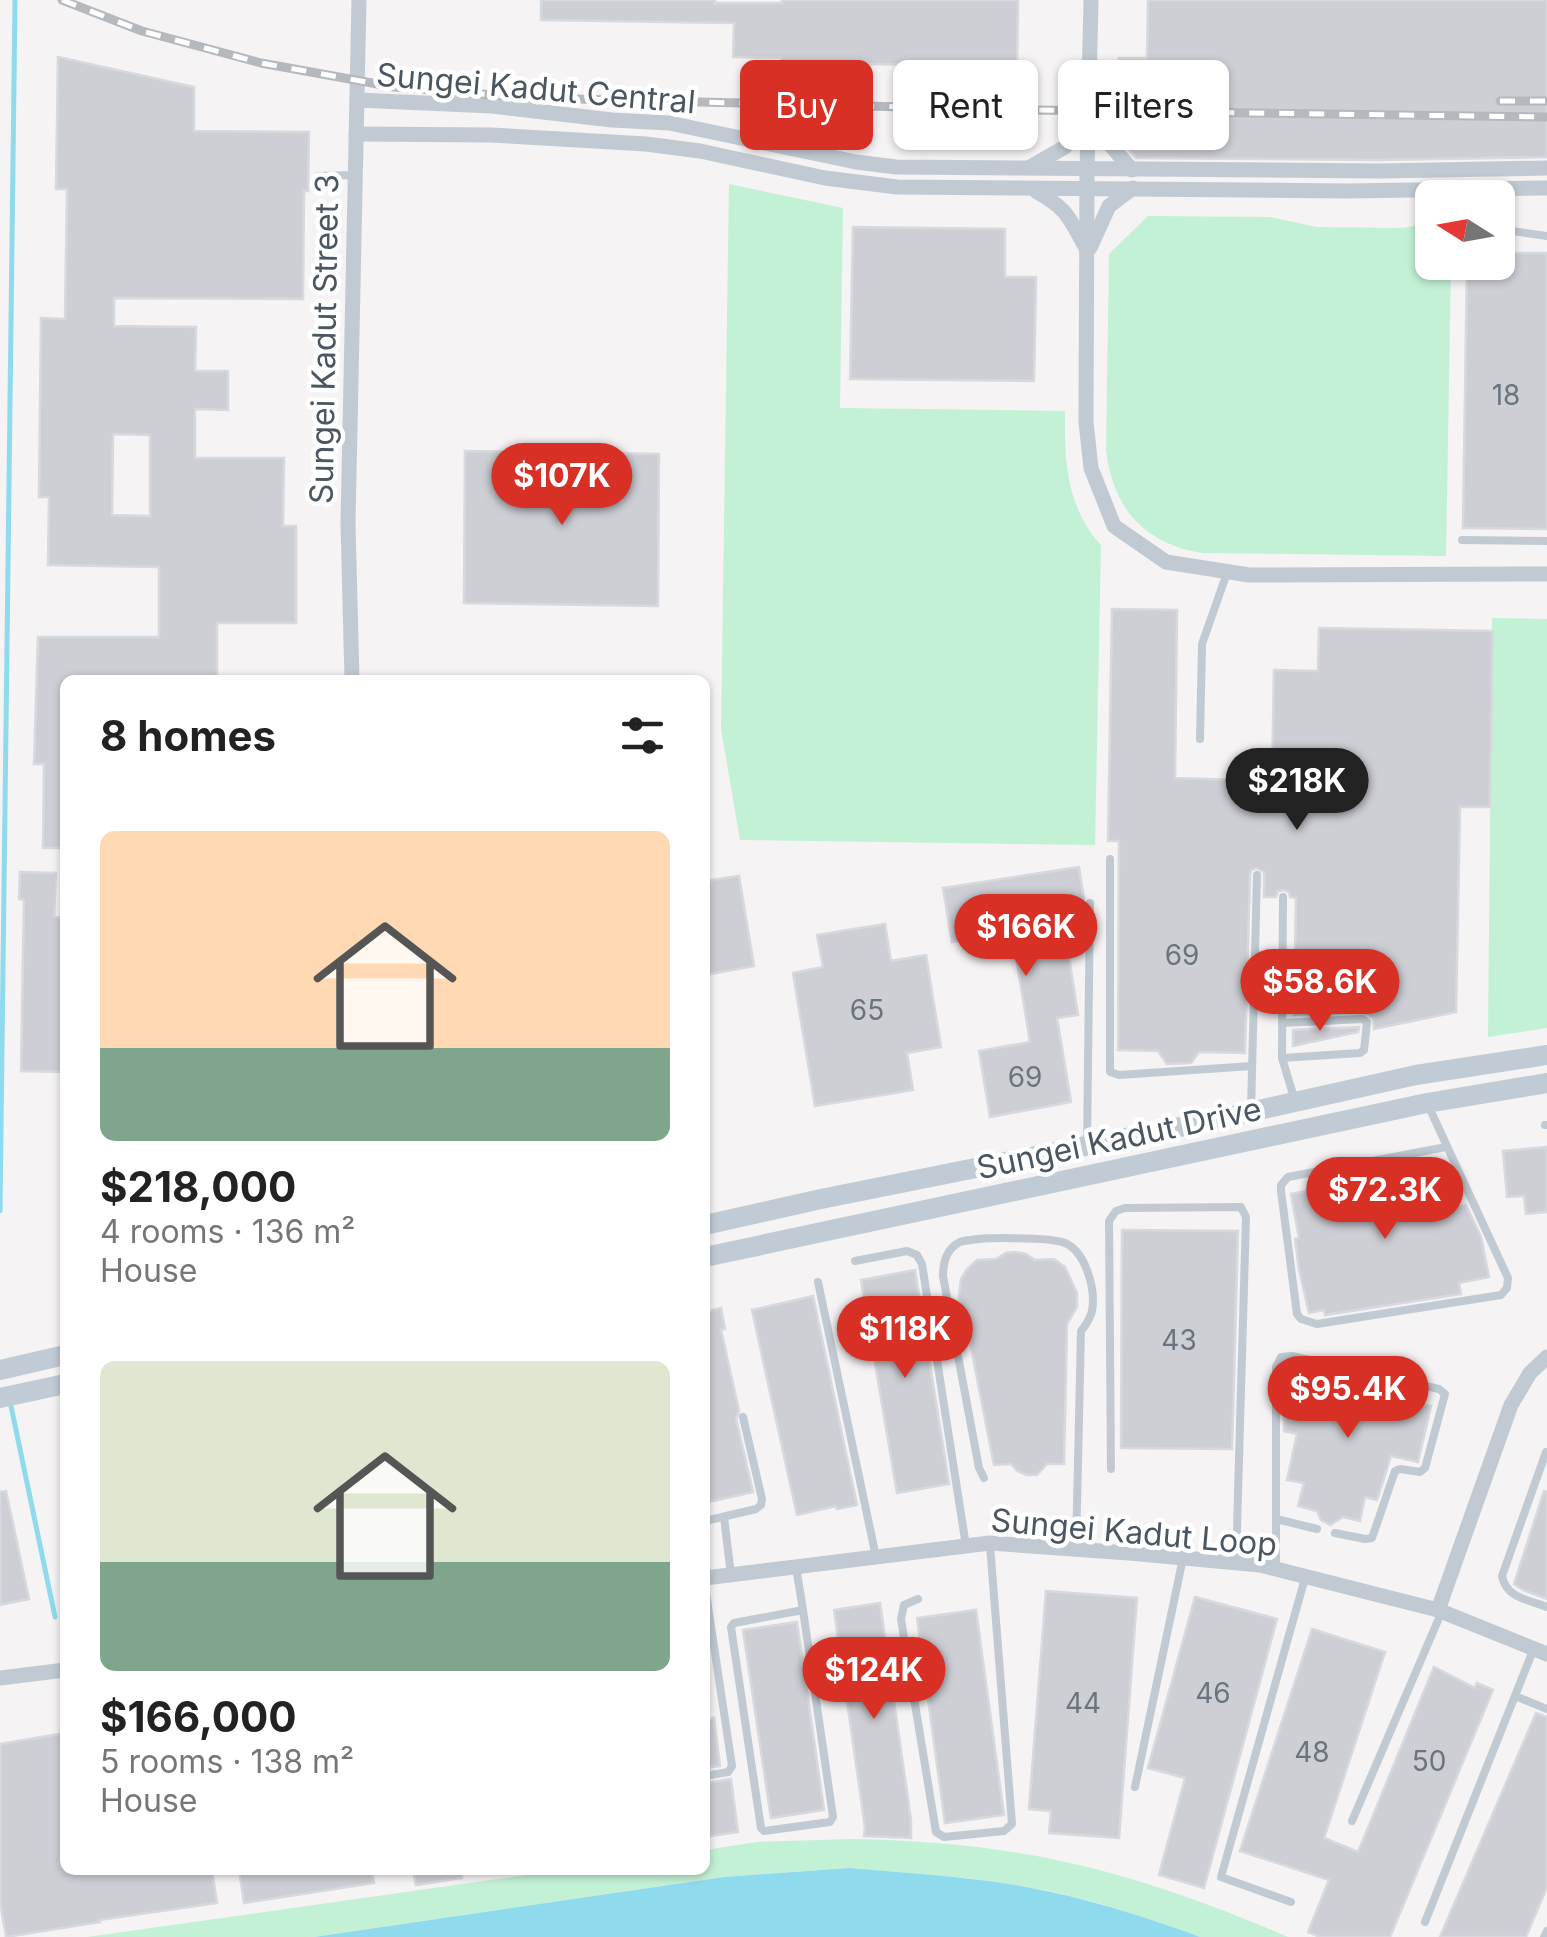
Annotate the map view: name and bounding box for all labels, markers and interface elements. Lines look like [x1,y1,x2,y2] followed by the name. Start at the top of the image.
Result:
[375,55,697,121] street label: Sungei Kadut Central
[740,60,873,150] chip: Buy
[893,60,1038,150] chip: Rent
[1058,60,1229,150] chip: Filters
[302,174,346,504] street label: Sungei Kadut Street 3
[1415,180,1515,280] north arrow
[1415,180,1515,280] map controls
[1492,378,1520,412] house number: 18
[492,443,632,528] pin: $107K
[513,456,611,495] text: $107K
[615,708,670,763] icon: filters
[100,710,276,761] text: 8 homes
[1227,748,1367,833] pin: $218K
[1248,761,1346,800] text: $218K
[956,894,1096,979] pin: $166K
[295,896,475,1076] icon: home
[976,907,1076,946] text: $166K
[1165,938,1199,972] house number: 69
[1239,949,1401,1034] pin: $58.6K
[1262,962,1378,1001] text: $58.6K
[850,993,884,1027] house number: 65
[1008,1060,1042,1094] house number: 69
[973,1089,1265,1187] street label: Sungei Kadut Drive
[1304,1157,1466,1242] pin: $72.3K
[100,1161,296,1212] text: $218,000
[1328,1170,1442,1209] text: $72.3K
[100,1212,356,1251] text: 4 rooms · 136 m²
[100,1251,197,1290] text: House
[835,1296,975,1381] pin: $118K
[859,1309,951,1348] text: $118K
[1161,1323,1197,1357] house number: 43
[1267,1356,1429,1441] pin: $95.4K
[1290,1369,1406,1408] text: $95.4K
[295,1426,475,1606] icon: home
[989,1500,1279,1564] street label: Sungei Kadut Loop
[804,1637,944,1722] pin: $124K
[824,1650,924,1689] text: $124K
[1195,1676,1231,1710] house number: 46
[1065,1686,1101,1720] house number: 44
[100,1691,297,1742] text: $166,000
[1294,1735,1330,1769] house number: 48
[100,1742,354,1781] text: 5 rooms · 138 m²
[1412,1744,1446,1778] house number: 50
[100,1781,197,1820] text: House

